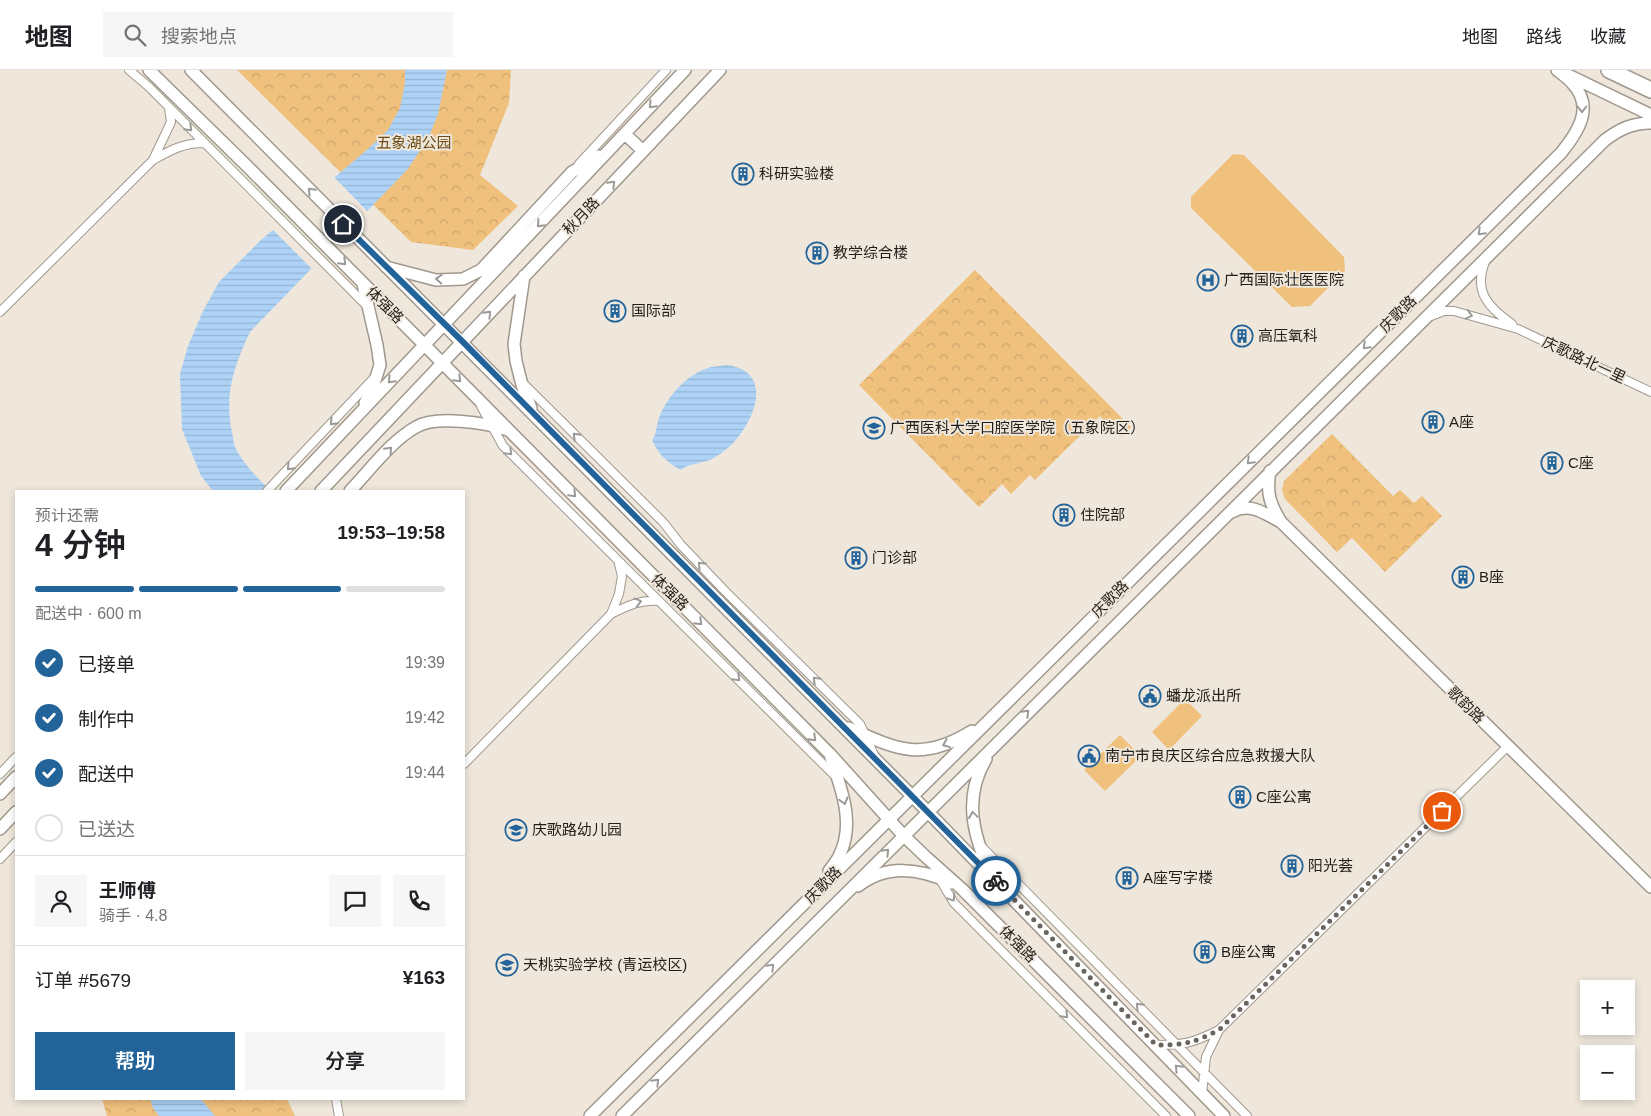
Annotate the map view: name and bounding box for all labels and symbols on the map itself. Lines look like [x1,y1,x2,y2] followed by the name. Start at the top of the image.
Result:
[649,100,658,109] one-way arrow
[1577,106,1587,113] one-way arrow
[184,122,193,131] one-way arrow
[376,134,452,151] park label: 五象湖公园
[731,162,755,186] building icon: 科研实验楼
[759,165,834,182] place label: 科研实验楼
[606,181,615,190] one-way arrow
[307,188,316,197] one-way arrow
[559,194,602,238] street label: 秋月路
[322,203,364,245] pin
[537,218,546,227] one-way arrow
[1478,226,1487,235] one-way arrow
[805,241,829,265] building icon: 教学综合楼
[833,244,908,261] place label: 教学综合楼
[337,257,346,266] one-way arrow
[1196,268,1220,292] hospital icon: 广西国际壮医医院
[1224,271,1344,288] place label: 广西国际壮医医院
[435,274,443,285] one-way arrow
[363,283,407,327] street label: 体强路
[1376,292,1420,336] street label: 庆歌路
[603,299,627,323] building icon: 国际部
[631,302,676,319] place label: 国际部
[1464,309,1472,319] one-way arrow
[482,311,491,320] one-way arrow
[1230,324,1254,348] building icon: 高压氧科
[1258,327,1318,344] place label: 高压氧科
[1540,333,1629,386] street label: 庆歌路北一里
[1363,341,1372,350] one-way arrow
[453,373,462,382] one-way arrow
[388,375,397,384] one-way arrow
[1421,410,1445,434] building icon: A座
[1449,413,1474,430] place label: A座
[330,416,339,425] one-way arrow
[862,416,886,440] school or university icon: 广西医科大学口腔医学院（五象院区）
[890,419,1145,436] place label: 广西医科大学口腔医学院（五象院区）
[573,433,582,442] one-way arrow
[383,446,392,455] one-way arrow
[503,447,512,456] one-way arrow
[1540,451,1564,475] building icon: C座
[1568,454,1594,471] place label: C座
[1247,455,1256,464] one-way arrow
[287,461,296,470] one-way arrow
[567,488,576,497] one-way arrow
[1052,503,1076,527] building icon: 住院部
[1080,506,1125,523] place label: 住院部
[844,546,868,570] building icon: 门诊部
[872,549,917,566] place label: 门诊部
[698,562,707,571] one-way arrow
[1451,565,1475,589] building icon: B座
[1479,568,1504,585] place label: B座
[648,570,692,614] street label: 体强路
[1088,577,1132,621] street label: 庆歌路
[634,597,642,608] one-way arrow
[693,616,702,625] one-way arrow
[731,672,740,681] one-way arrow
[812,677,821,686] one-way arrow
[1444,683,1488,727] street label: 歌韵路
[1138,684,1162,708] public building icon: 蟠龙派出所
[1166,687,1241,704] place label: 蟠龙派出所
[1021,710,1030,719] one-way arrow
[808,732,817,741] one-way arrow
[942,738,950,748] one-way arrow
[1077,744,1101,768] public building icon: 南宁市良庆区综合应急救援大队
[1105,747,1315,764] place label: 南宁市良庆区综合应急救援大队
[1228,785,1252,809] building icon: C座公寓
[1256,788,1312,805] place label: C座公寓
[1421,790,1463,832] pin
[839,796,849,804] one-way arrow
[968,811,979,819] one-way arrow
[504,818,528,842] school or university icon: 庆歌路幼儿园
[532,821,622,838] place label: 庆歌路幼儿园
[880,849,889,858] one-way arrow
[1280,854,1304,878] building icon: 阳光荟
[971,856,1021,906] courier
[1308,857,1353,874] place label: 阳光荟
[801,863,845,907] street label: 庆歌路
[1115,866,1139,890] building icon: A座写字楼
[1143,869,1213,886] place label: A座写字楼
[946,893,955,902] one-way arrow
[996,922,1040,966] street label: 体强路
[1193,940,1217,964] building icon: B座公寓
[1221,943,1276,960] place label: B座公寓
[495,953,519,977] school or university icon: 天桃实验学校 (青运校区)
[523,956,687,973] place label: 天桃实验学校 (青运校区)
[765,963,774,972] one-way arrow
[1136,1003,1145,1012] one-way arrow
[1059,1009,1068,1018] one-way arrow
[1175,1065,1184,1074] one-way arrow
[650,1078,659,1087] one-way arrow

